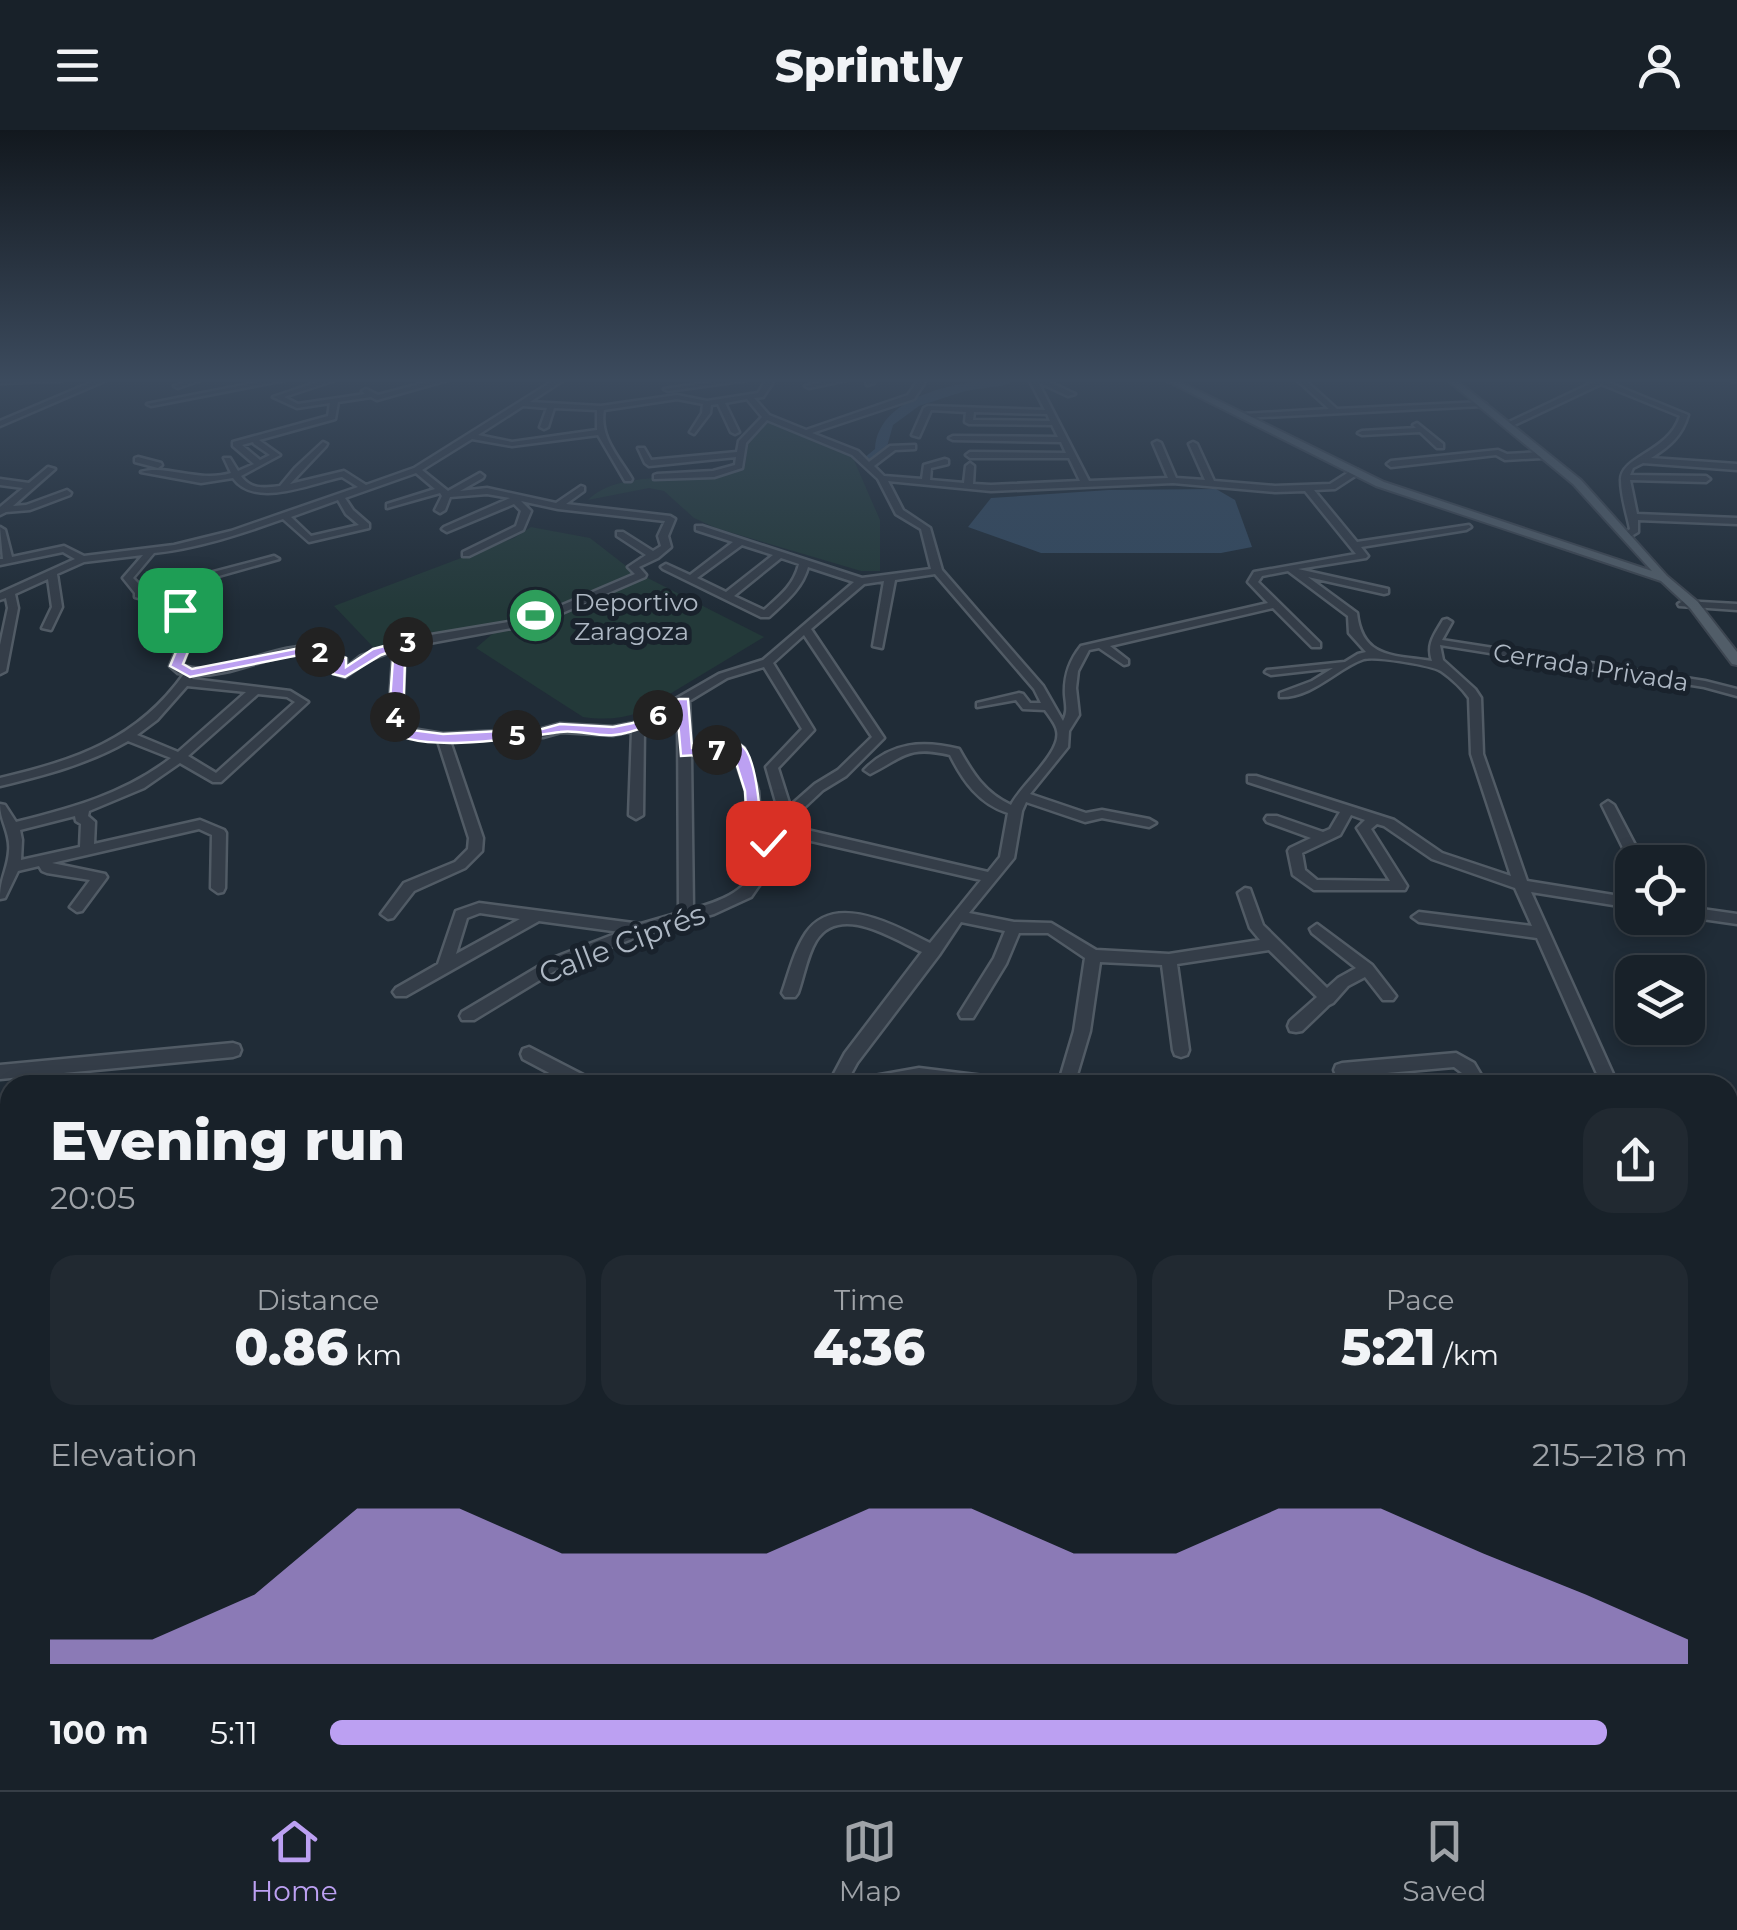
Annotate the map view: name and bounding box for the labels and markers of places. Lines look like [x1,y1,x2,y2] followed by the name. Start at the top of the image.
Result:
[138,568,223,653] pin
[505,586,565,646] sports icon: Deportivo Zaragoza
[574,587,699,646] place label: Deportivo Zaragoza
[383,617,433,667] pin: 3
[295,627,345,677] pin: 2
[633,690,683,740] pin: 6
[370,692,420,742] pin: 4
[492,710,542,760] pin: 5
[692,725,742,775] pin: 7
[726,801,811,886] pin

